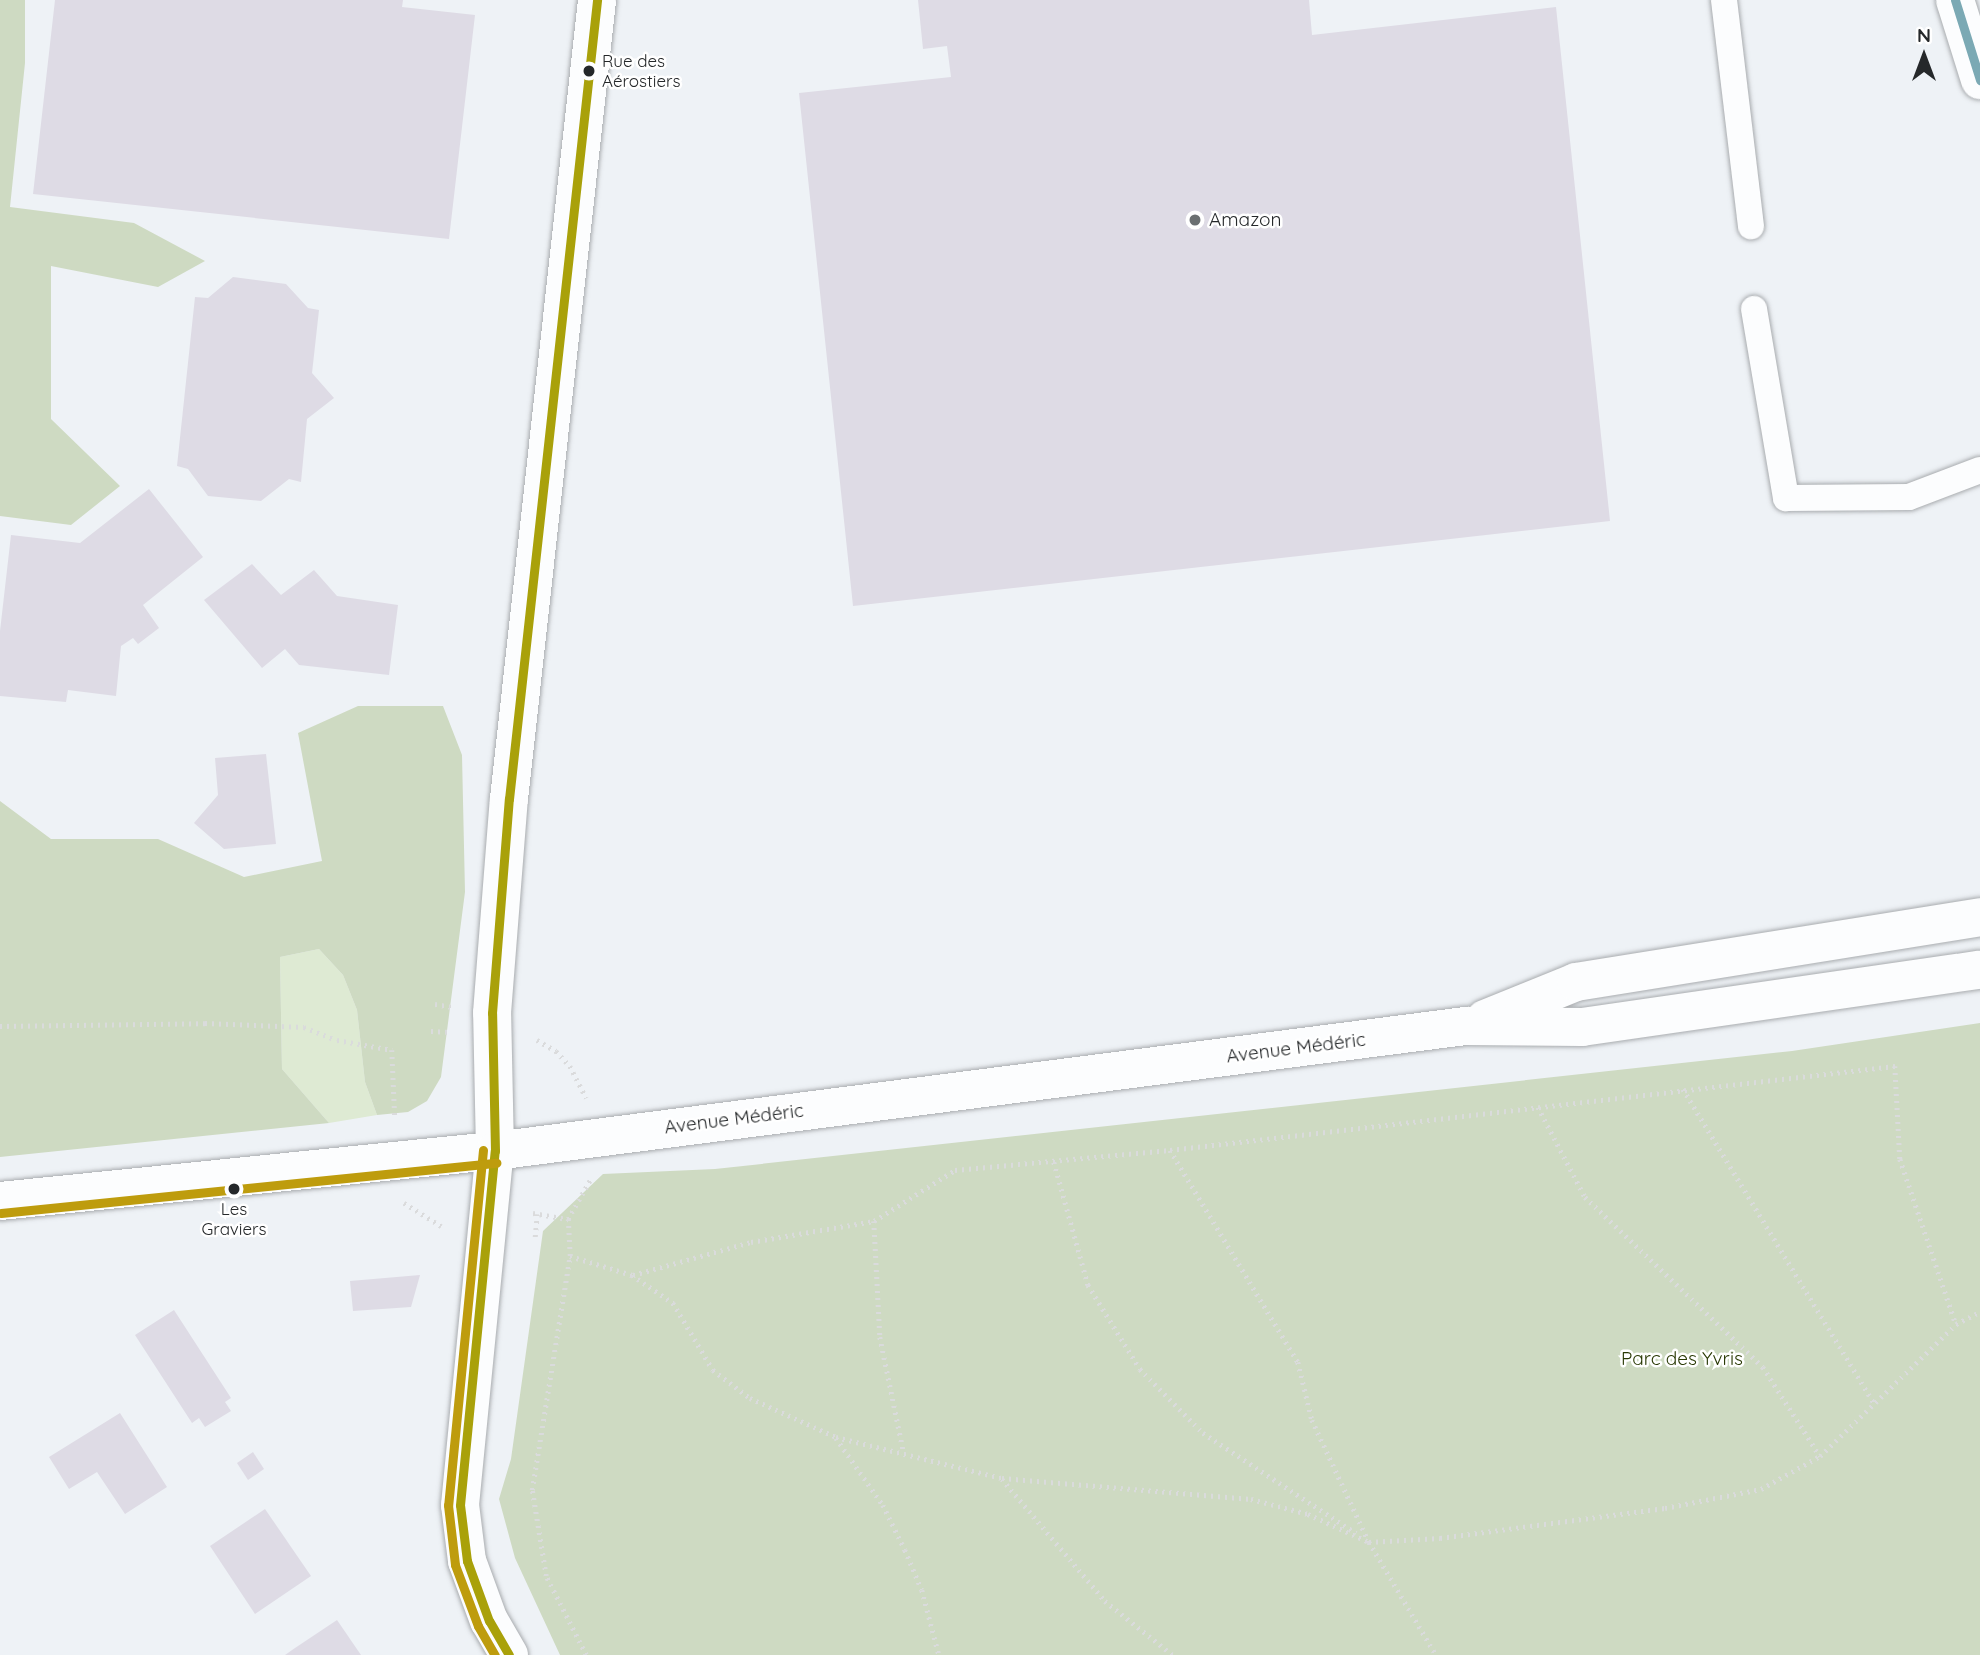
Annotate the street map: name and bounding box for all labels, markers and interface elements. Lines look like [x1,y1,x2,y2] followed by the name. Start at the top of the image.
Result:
[1889,21,1959,91] north arrow
[1917,23,1931,47] text: N
[602,51,681,91] place label: Rue des Aérostiers
[582,64,596,78] marker: Rue des Aérostiers
[1209,209,1282,231] place label: Amazon
[1187,212,1203,228] marker: Amazon
[1225,1028,1367,1068] street label: Avenue Médéric
[663,1099,805,1139] street label: Avenue Médéric
[227,1182,241,1196] marker: Les Graviers
[201,1199,267,1239] place label: Les Graviers
[1621,1348,1743,1370] park label: Parc des Yvris

